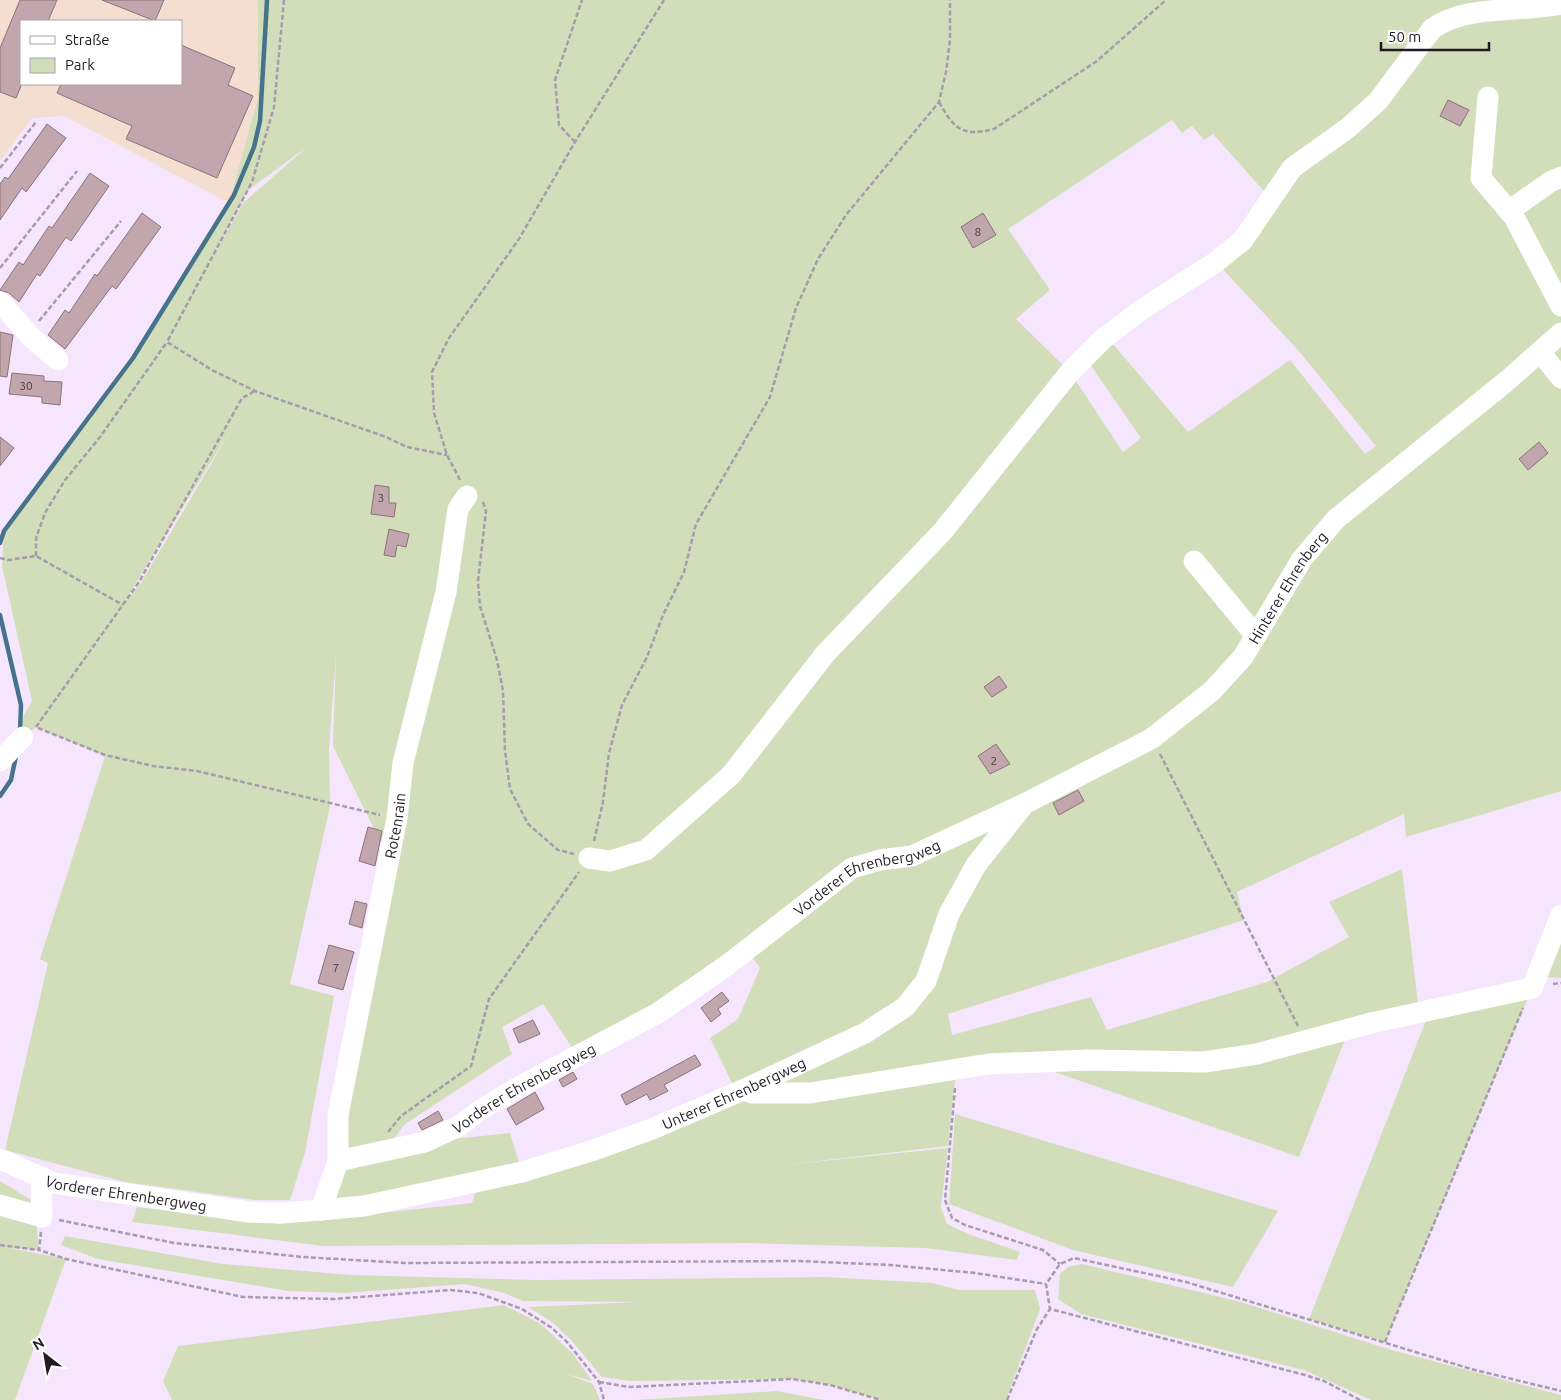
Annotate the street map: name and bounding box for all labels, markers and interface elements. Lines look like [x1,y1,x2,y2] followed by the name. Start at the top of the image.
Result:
[20,20,182,85] legend
[1381,20,1488,52] scale bar
[1388,28,1421,45] text: 50 m
[65,31,109,48] text: Straße
[65,56,95,73] text: Park
[975,225,982,238] house number: 8
[19,379,33,392] house number: 30
[378,491,384,504] house number: 3
[1245,528,1330,647] street label: Hinterer Ehrenberg
[991,754,997,767] house number: 2
[381,792,408,860] street label: Rotenrain
[790,836,943,919] street label: Vorderer Ehrenbergweg
[333,961,339,974] house number: 7
[450,1040,598,1136] street label: Vorderer Ehrenbergweg
[659,1054,808,1132] street label: Unterer Ehrenbergweg
[43,1172,208,1214] street label: Vorderer Ehrenbergweg
[20,1330,70,1380] north arrow
[30,1334,47,1353] text: N

